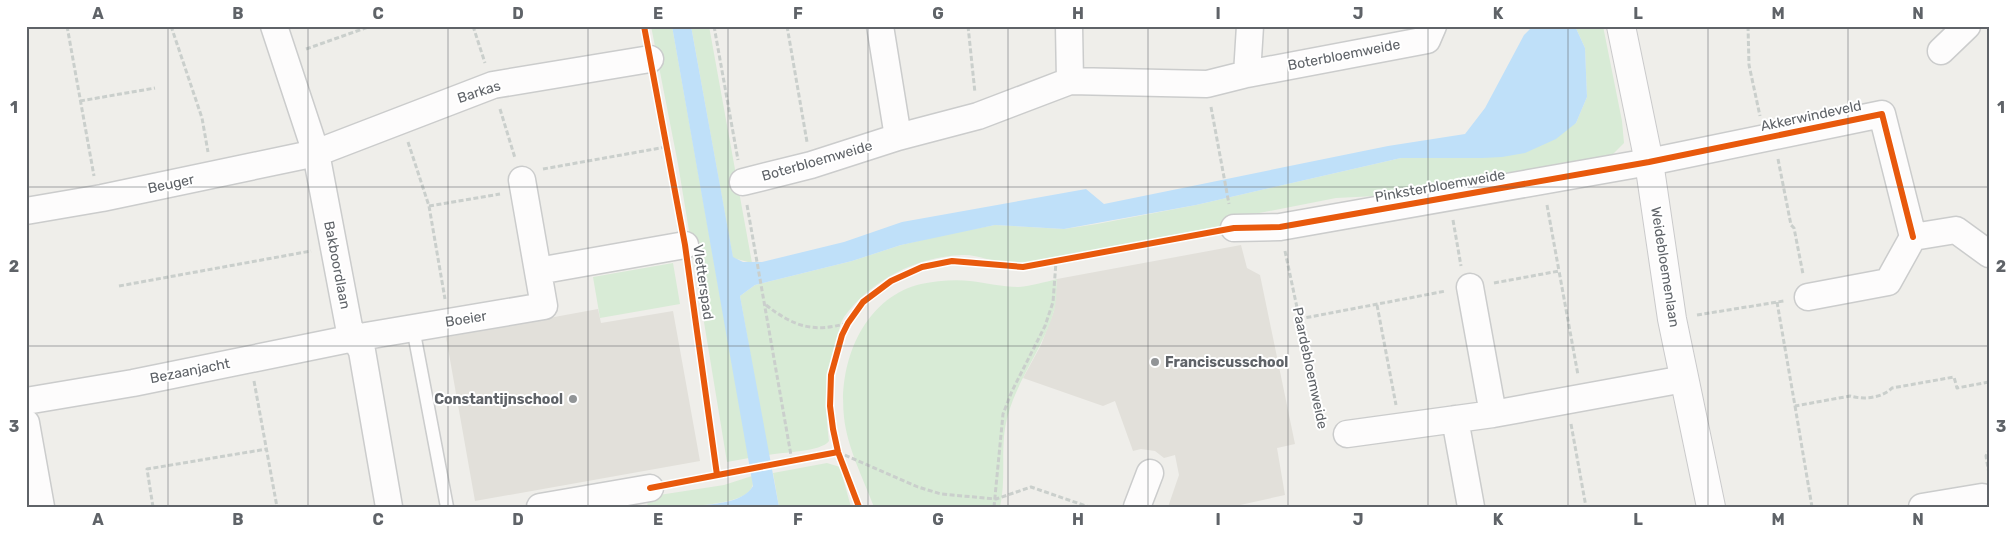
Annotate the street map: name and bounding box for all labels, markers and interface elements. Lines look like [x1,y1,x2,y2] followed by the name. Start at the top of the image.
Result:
[92,4,104,23] text: A
[232,4,244,23] text: B
[372,4,384,23] text: C
[512,4,524,23] text: D
[653,4,663,23] text: E
[793,4,803,23] text: F
[932,4,944,23] text: G
[1072,4,1084,23] text: H
[1215,4,1221,23] text: I
[1353,4,1363,23] text: J
[1493,4,1504,23] text: K
[1633,4,1643,23] text: L
[1771,4,1785,23] text: M
[1912,4,1924,23] text: N
[1286,36,1402,74] street label: Boterbloemweide
[455,77,503,107] street label: Barkas
[1759,97,1863,135] street label: Akkerwindeveld
[10,98,18,117] text: 1
[1997,98,2005,117] text: 1
[760,137,874,185] street label: Boterbloemweide
[1373,166,1507,206] street label: Pinksterbloemweide
[146,171,196,197] street label: Beuger
[1647,205,1683,329] street label: Weidebloemenlaan
[320,219,354,311] street label: Bakboordlaan
[689,243,717,321] street label: Vletterspad
[9,257,19,276] text: 2
[1996,257,2006,276] text: 2
[1289,306,1331,431] street label: Paardebloemweide
[444,307,489,331] street label: Boeier
[1165,354,1288,371] place label: Franciscusschool
[149,355,232,387] street label: Bezaanjacht
[1149,356,1161,368] marker: Franciscusschool
[434,391,563,408] place label: Constantijnschool
[567,393,579,405] marker: Constantijnschool
[9,417,19,436] text: 3
[1996,417,2006,436] text: 3
[92,510,104,529] text: A
[232,510,244,529] text: B
[372,510,384,529] text: C
[512,510,524,529] text: D
[653,510,663,529] text: E
[793,510,803,529] text: F
[932,510,944,529] text: G
[1072,510,1084,529] text: H
[1215,510,1221,529] text: I
[1353,510,1363,529] text: J
[1493,510,1504,529] text: K
[1633,510,1643,529] text: L
[1771,510,1785,529] text: M
[1912,510,1924,529] text: N

